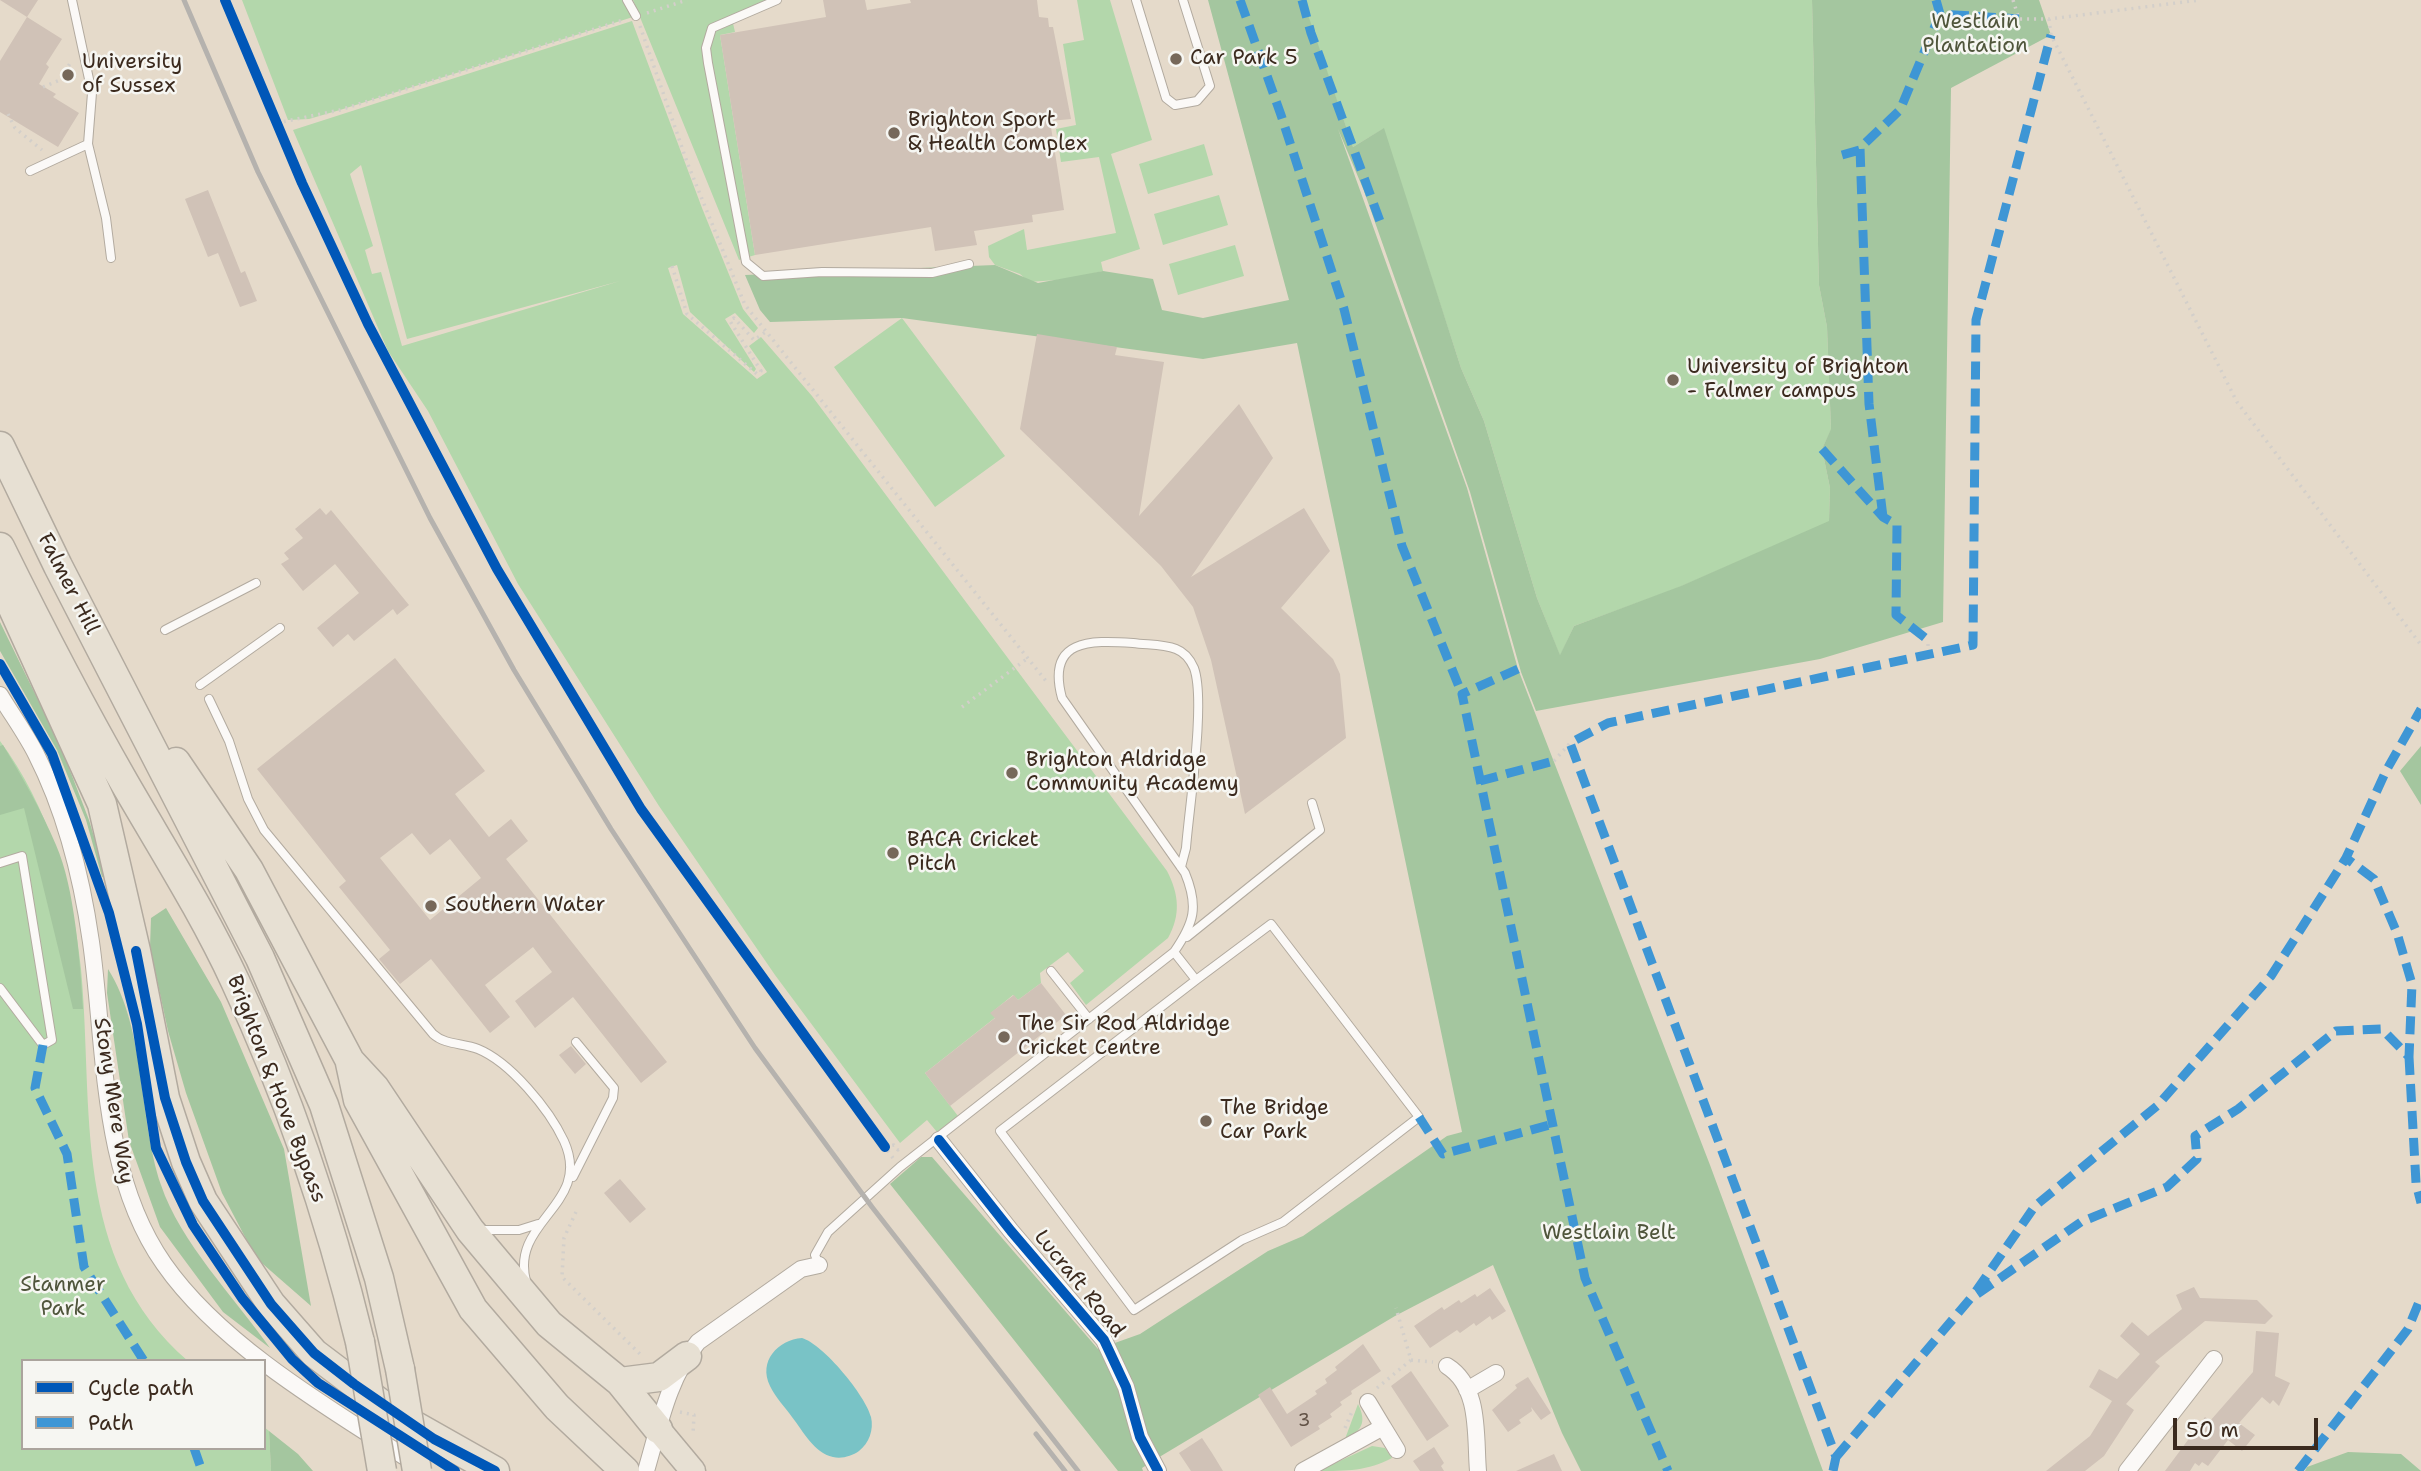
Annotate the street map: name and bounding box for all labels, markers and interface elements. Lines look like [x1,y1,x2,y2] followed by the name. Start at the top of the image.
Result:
[1922,10,2028,60] park label: Westlain Plantation
[1190,46,1298,72] place label: Car Park 5
[82,50,182,100] place label: University of Sussex
[1168,51,1184,67] marker: Car Park 5
[60,67,76,83] marker: University of Sussex
[908,108,1087,158] place label: Brighton Sport & Health Complex
[886,125,902,141] marker: Brighton Sport & Health Complex
[1687,355,1909,405] place label: University of Brighton - Falmer campus
[1665,372,1681,388] marker: University of Brighton - Falmer campus
[32,529,104,639] street label: Falmer Hill
[1026,748,1239,798] place label: Brighton Aldridge Community Academy
[1004,765,1020,781] marker: Brighton Aldridge Community Academy
[907,828,1039,878] place label: BACA Cricket Pitch
[885,845,901,861] marker: BACA Cricket Pitch
[445,893,606,919] place label: Southern Water
[423,898,439,914] marker: Southern Water
[221,972,331,1206] street label: Brighton & Hove Bypass
[1018,1012,1230,1062] place label: The Sir Rod Aldridge Cricket Centre
[87,1016,139,1186] street label: Stony Mere Way
[996,1029,1012,1045] marker: The Sir Rod Aldridge Cricket Centre
[1220,1096,1329,1146] place label: The Bridge Car Park
[1198,1113,1214,1129] marker: The Bridge Car Park
[1542,1221,1676,1247] park label: Westlain Belt
[1028,1225,1130,1343] street label: Lucraft Road
[20,1273,106,1323] park label: Stanmer Park
[21,1359,266,1450] legend
[88,1374,194,1402] text: Cycle path
[2176,1404,2321,1448] scale bar
[88,1409,134,1437] text: Path
[1298,1410,1310,1432] house number: 3
[2186,1416,2239,1444] text: 50 m

